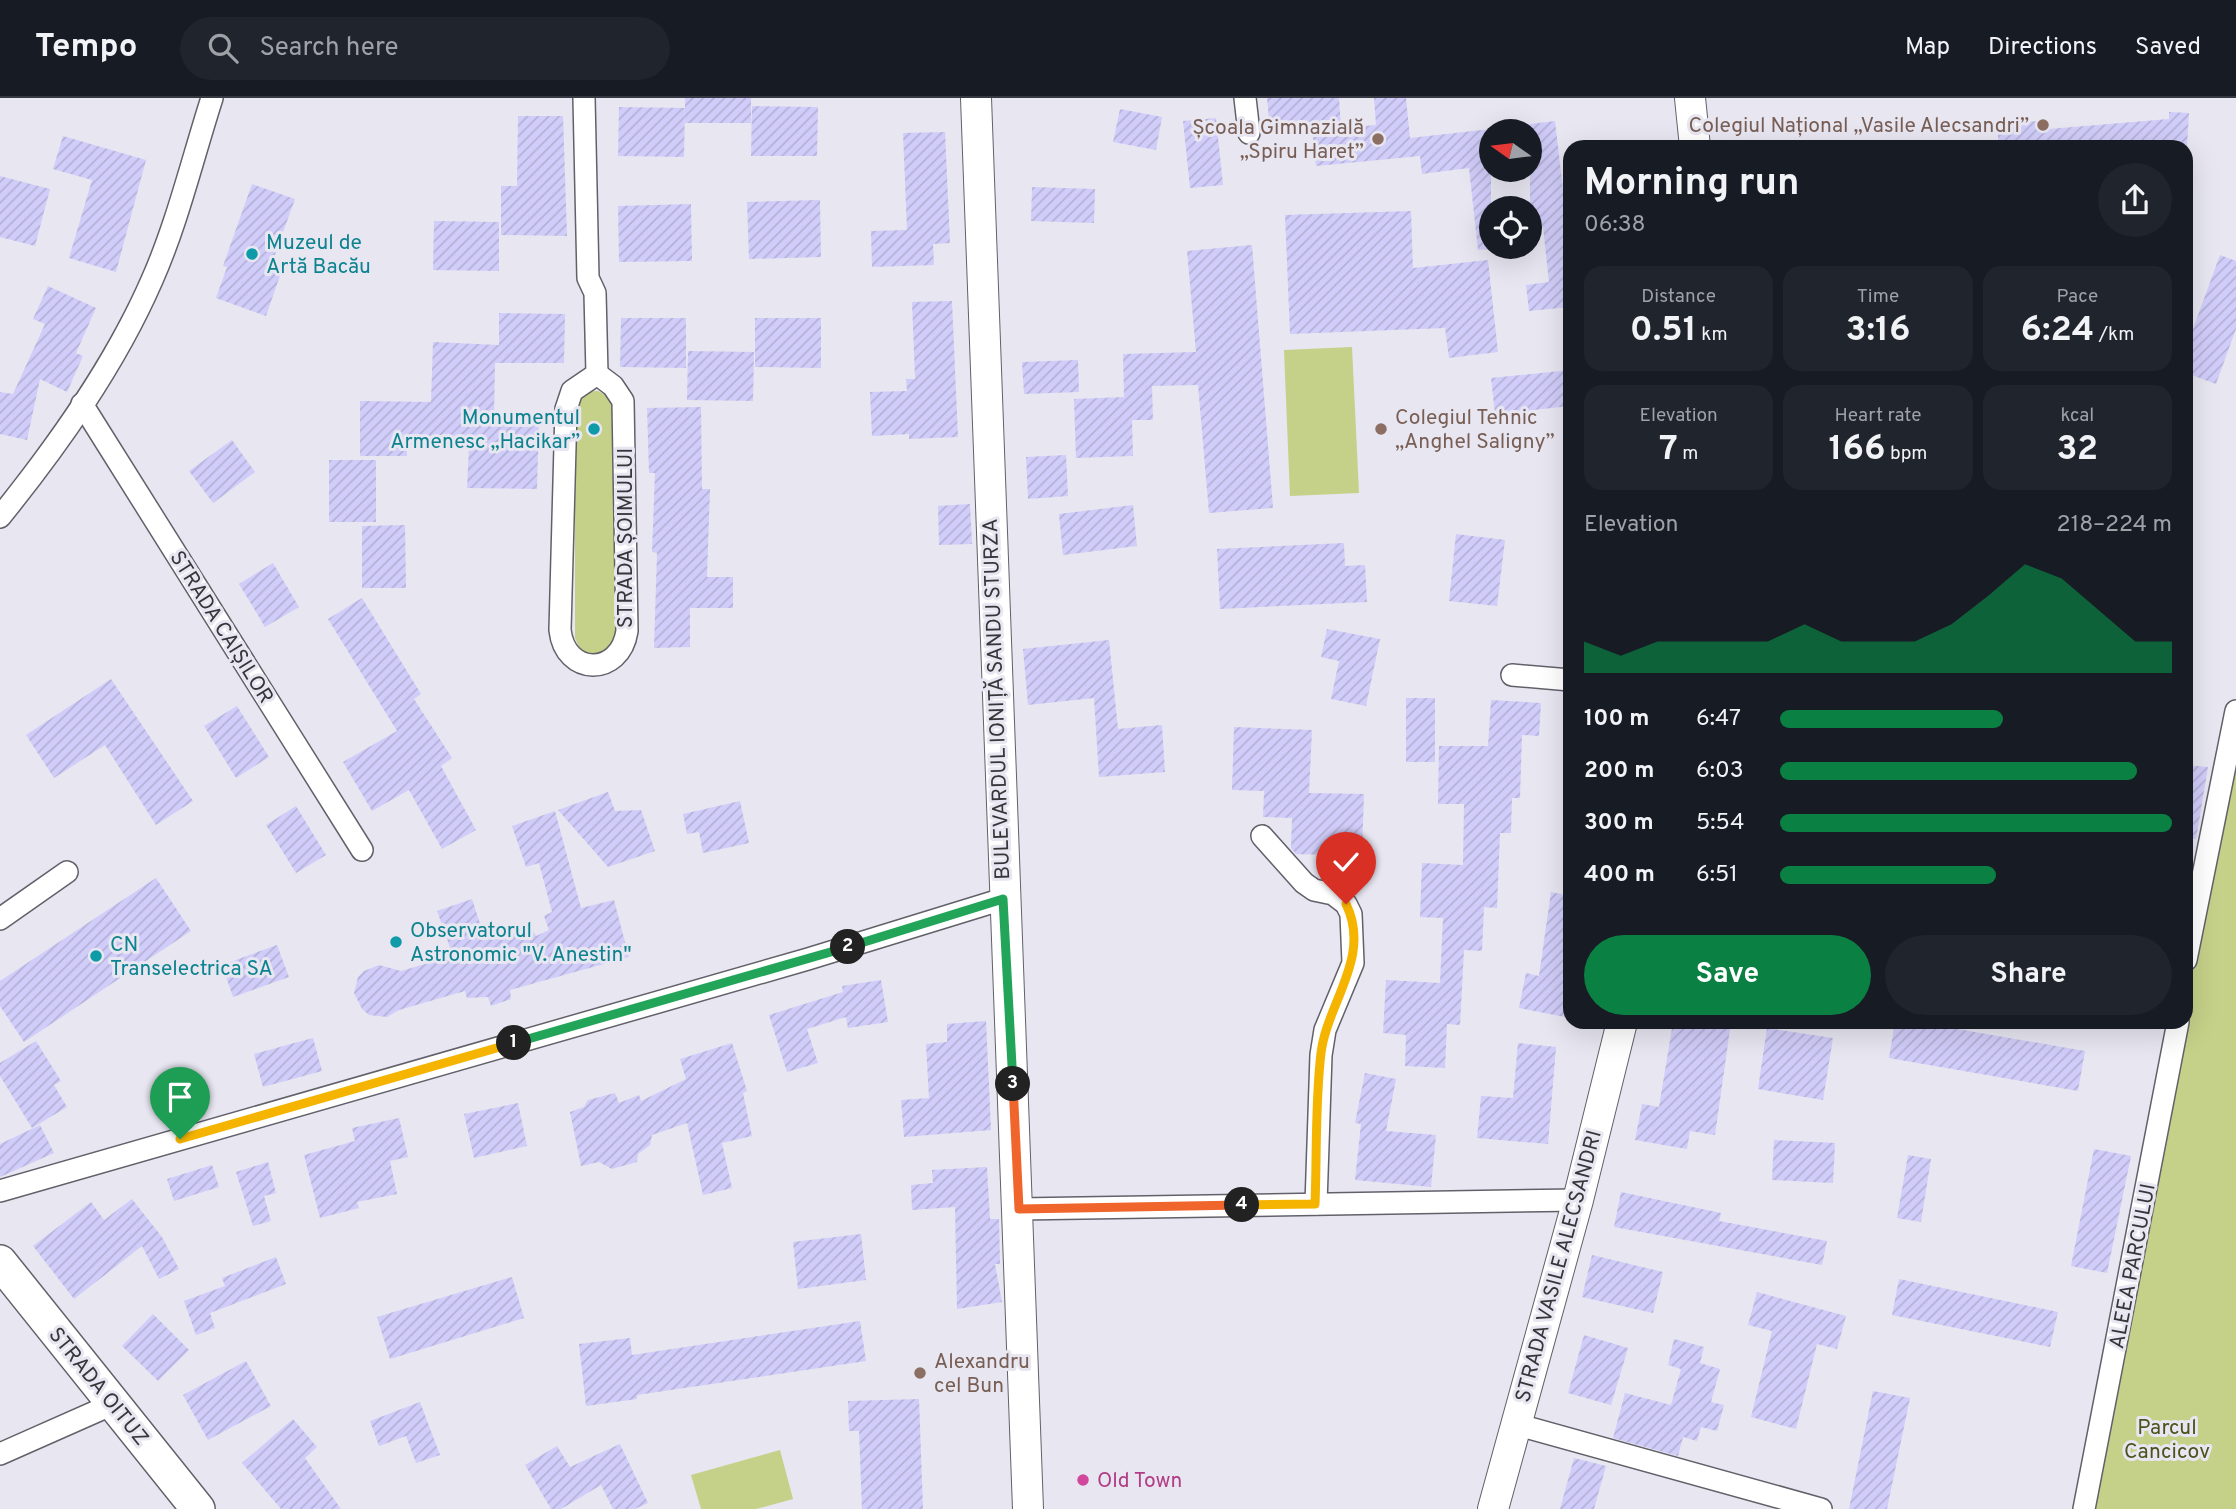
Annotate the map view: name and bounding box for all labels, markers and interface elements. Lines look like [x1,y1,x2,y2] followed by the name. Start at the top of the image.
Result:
[180,17,670,80] search box
[35,27,138,69] text: Tempo
[204,29,242,67] icon: search
[260,32,398,65] text: Search here
[1905,33,1950,63] text: Map
[1988,33,2097,63] text: Directions
[2135,33,2201,63] text: Saved
[1689,113,2029,140] place label: Colegiul Național „Vasile Alecsandri”
[1192,115,1364,166] place label: Școala Gimnazială „Spiru Haret”
[2035,117,2051,133] marker: Colegiul Național „Vasile Alecsandri”
[1479,119,1542,182] north arrow
[1479,119,1542,259] map controls
[1370,131,1386,147] marker: Școala Gimnazială „Spiru Haret”
[1584,160,1800,209] text: Morning run
[2098,163,2172,237] button: share
[1479,196,1542,259] button: locate
[1584,211,1646,240] text: 06:38
[266,230,371,281] place label: Muzeul de Artă Bacău
[244,246,260,262] marker: Muzeul de Artă Bacău
[1641,285,1716,309] text: Distance
[1857,285,1899,309] text: Time
[2056,285,2098,309] text: Pace
[1630,309,1697,353] text: 0.51
[1845,309,1910,353] text: 3:16
[2020,309,2094,353] text: 6:24
[1697,323,1728,347] text: km
[2094,323,2134,347] text: /km
[1640,404,1718,428] text: Elevation
[1835,404,1921,428] text: Heart rate
[2060,404,2094,428] text: kcal
[390,405,580,456] place label: Monumentul Armenesc „Hacikar”
[1395,405,1555,456] place label: Colegiul Tehnic „Anghel Saligny”
[586,421,602,437] marker: Monumentul Armenesc „Hacikar”
[1373,421,1389,437] marker: Colegiul Tehnic „Anghel Saligny”
[1659,428,1678,472] text: 7
[1829,428,1886,472] text: 166
[2056,428,2098,472] text: 32
[1678,442,1698,466] text: m
[1886,442,1927,466] text: bpm
[613,448,640,628] street label: STRADA ȘOIMULUI
[1584,511,1679,540] text: Elevation
[2057,511,2172,540] text: 218–224 m
[977,518,1017,880] street label: BULEVARDUL IONIȚĂ SANDU STURZA
[163,546,279,709] street label: STRADA CAIȘILOR
[1584,705,1649,734] text: 100 m
[1696,705,1741,734] text: 6:47
[1584,757,1654,786] text: 200 m
[1696,757,1744,786] text: 6:03
[1584,809,1654,838] text: 300 m
[1696,809,1744,838] text: 5:54
[1316,832,1376,904] pin
[1327,843,1365,881] icon: check
[1584,861,1655,890] text: 400 m
[1696,861,1738,890] text: 6:51
[410,918,632,969] place label: Observatorul Astronomic "V. Anestin"
[830,930,866,964] pin: 2
[110,932,273,983] place label: CN Transelectrica SA
[388,934,404,950] marker: Observatorul Astronomic "V. Anestin"
[842,934,853,958] text: 2
[1584,935,1871,1015] button: Save
[1885,935,2172,1015] button: Share
[88,948,104,964] marker: CN Transelectrica SA
[496,1026,532,1060] pin: 1
[510,1030,517,1054] text: 1
[996,1066,1030,1102] pin: 3
[150,1067,210,1139] pin
[1007,1071,1018,1095] text: 3
[161,1078,199,1116] icon: arrive
[1510,1127,1609,1405] street label: STRADA VASILE ALECSANDRI
[2104,1181,2163,1351] street label: ALEEA PARCULUI
[1224,1188,1260,1222] pin: 4
[1235,1192,1248,1216] text: 4
[42,1322,154,1452] street label: STRADA OITUZ
[934,1349,1030,1400] place label: Alexandru cel Bun
[912,1365,928,1381] marker: Alexandru cel Bun
[2124,1415,2210,1466] park label: Parcul Cancicov
[1097,1468,1182,1495] place label: Old Town
[1075,1472,1091,1488] marker: Old Town

